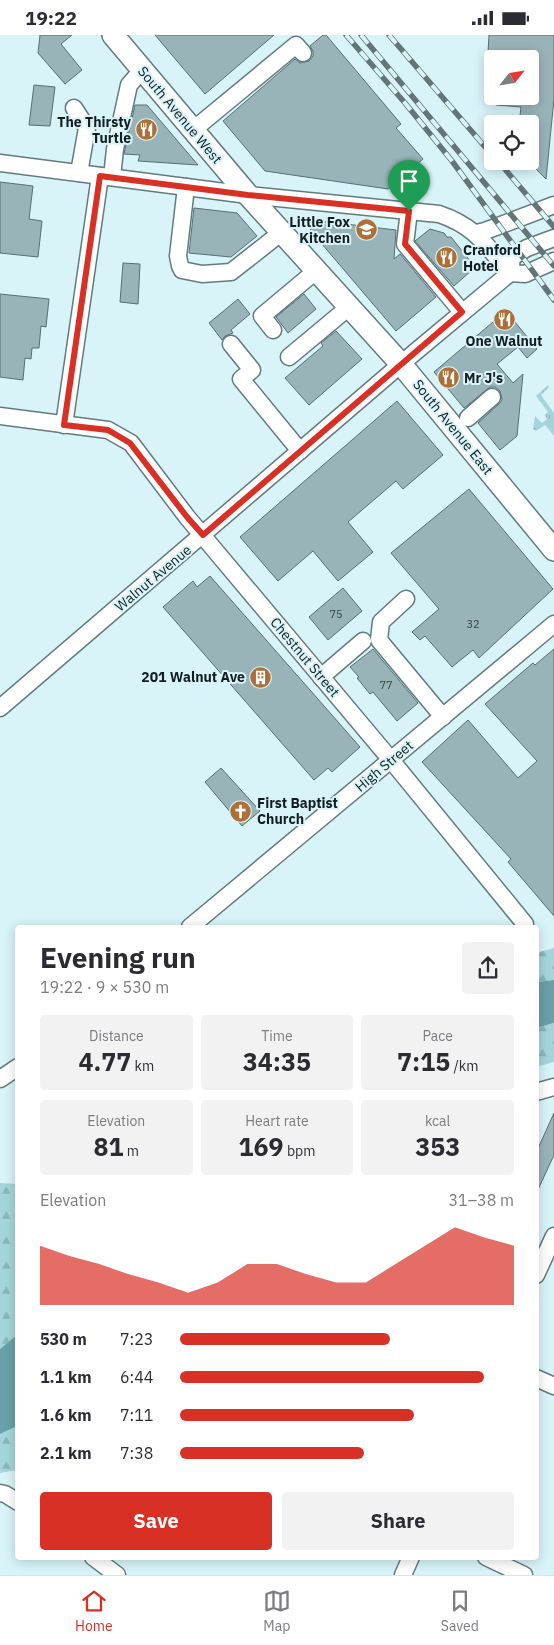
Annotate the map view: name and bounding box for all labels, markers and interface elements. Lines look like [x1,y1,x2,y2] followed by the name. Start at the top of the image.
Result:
[25,6,77,30] text: 19:22
[484,50,539,105] north arrow
[484,50,539,170] map controls
[134,63,226,167] street label: South Avenue West
[57,113,132,147] place label: The Thirsty Turtle
[484,115,539,170] button: locate
[135,118,159,142] restaurant icon: The Thirsty Turtle
[388,160,430,211] pin
[395,167,423,195] icon: arrive
[289,213,350,247] place label: Little Fox Kitchen
[354,218,378,242] school or university icon: Little Fox Kitchen
[463,241,521,275] place label: Cranford Hotel
[435,246,459,270] restaurant icon: Cranford Hotel
[492,307,516,331] restaurant icon: One Walnut
[466,332,542,350] place label: One Walnut
[436,366,460,390] restaurant icon: Mr J's
[464,369,503,387] place label: Mr J's
[409,376,497,478] street label: South Avenue East
[111,541,195,615] street label: Walnut Avenue
[329,607,343,621] house number: 75
[266,613,344,701] street label: Chestnut Street
[466,617,480,631] house number: 32
[249,665,273,689] building icon: 201 Walnut Ave
[141,668,245,686] place label: 201 Walnut Ave
[379,678,393,692] house number: 77
[351,736,417,796] street label: High Street
[257,794,338,828] place label: First Baptist Church
[229,799,253,823] church icon: First Baptist Church
[40,939,196,976] text: Evening run
[462,942,514,994] button: share
[40,977,169,997] text: 19:22 · 9 × 530 m
[89,1027,144,1045] text: Distance
[261,1027,293,1045] text: Time
[422,1027,453,1045] text: Pace
[78,1045,131,1078] text: 4.77
[243,1045,311,1078] text: 34:35
[397,1045,450,1078] text: 7:15
[131,1057,154,1075] text: km
[450,1057,478,1075] text: /km
[87,1112,145,1130] text: Elevation
[245,1112,309,1130] text: Heart rate
[425,1112,450,1130] text: kcal
[94,1130,124,1163] text: 81
[239,1130,284,1163] text: 169
[415,1130,460,1163] text: 353
[124,1142,139,1160] text: m
[284,1142,315,1160] text: bpm
[40,1190,106,1210] text: Elevation
[448,1190,514,1210] text: 31–38 m
[40,1329,87,1349] text: 530 m
[120,1329,153,1349] text: 7:23
[40,1367,91,1387] text: 1.1 km
[120,1367,153,1387] text: 6:44
[40,1405,91,1425] text: 1.6 km
[120,1405,153,1425] text: 7:11
[40,1443,91,1463] text: 2.1 km
[120,1443,153,1463] text: 7:38
[40,1492,272,1550] button: Save
[282,1492,514,1550] button: Share
[75,1587,113,1635] tab: Home
[263,1587,291,1635] tab: Map
[441,1587,479,1635] tab: Saved

